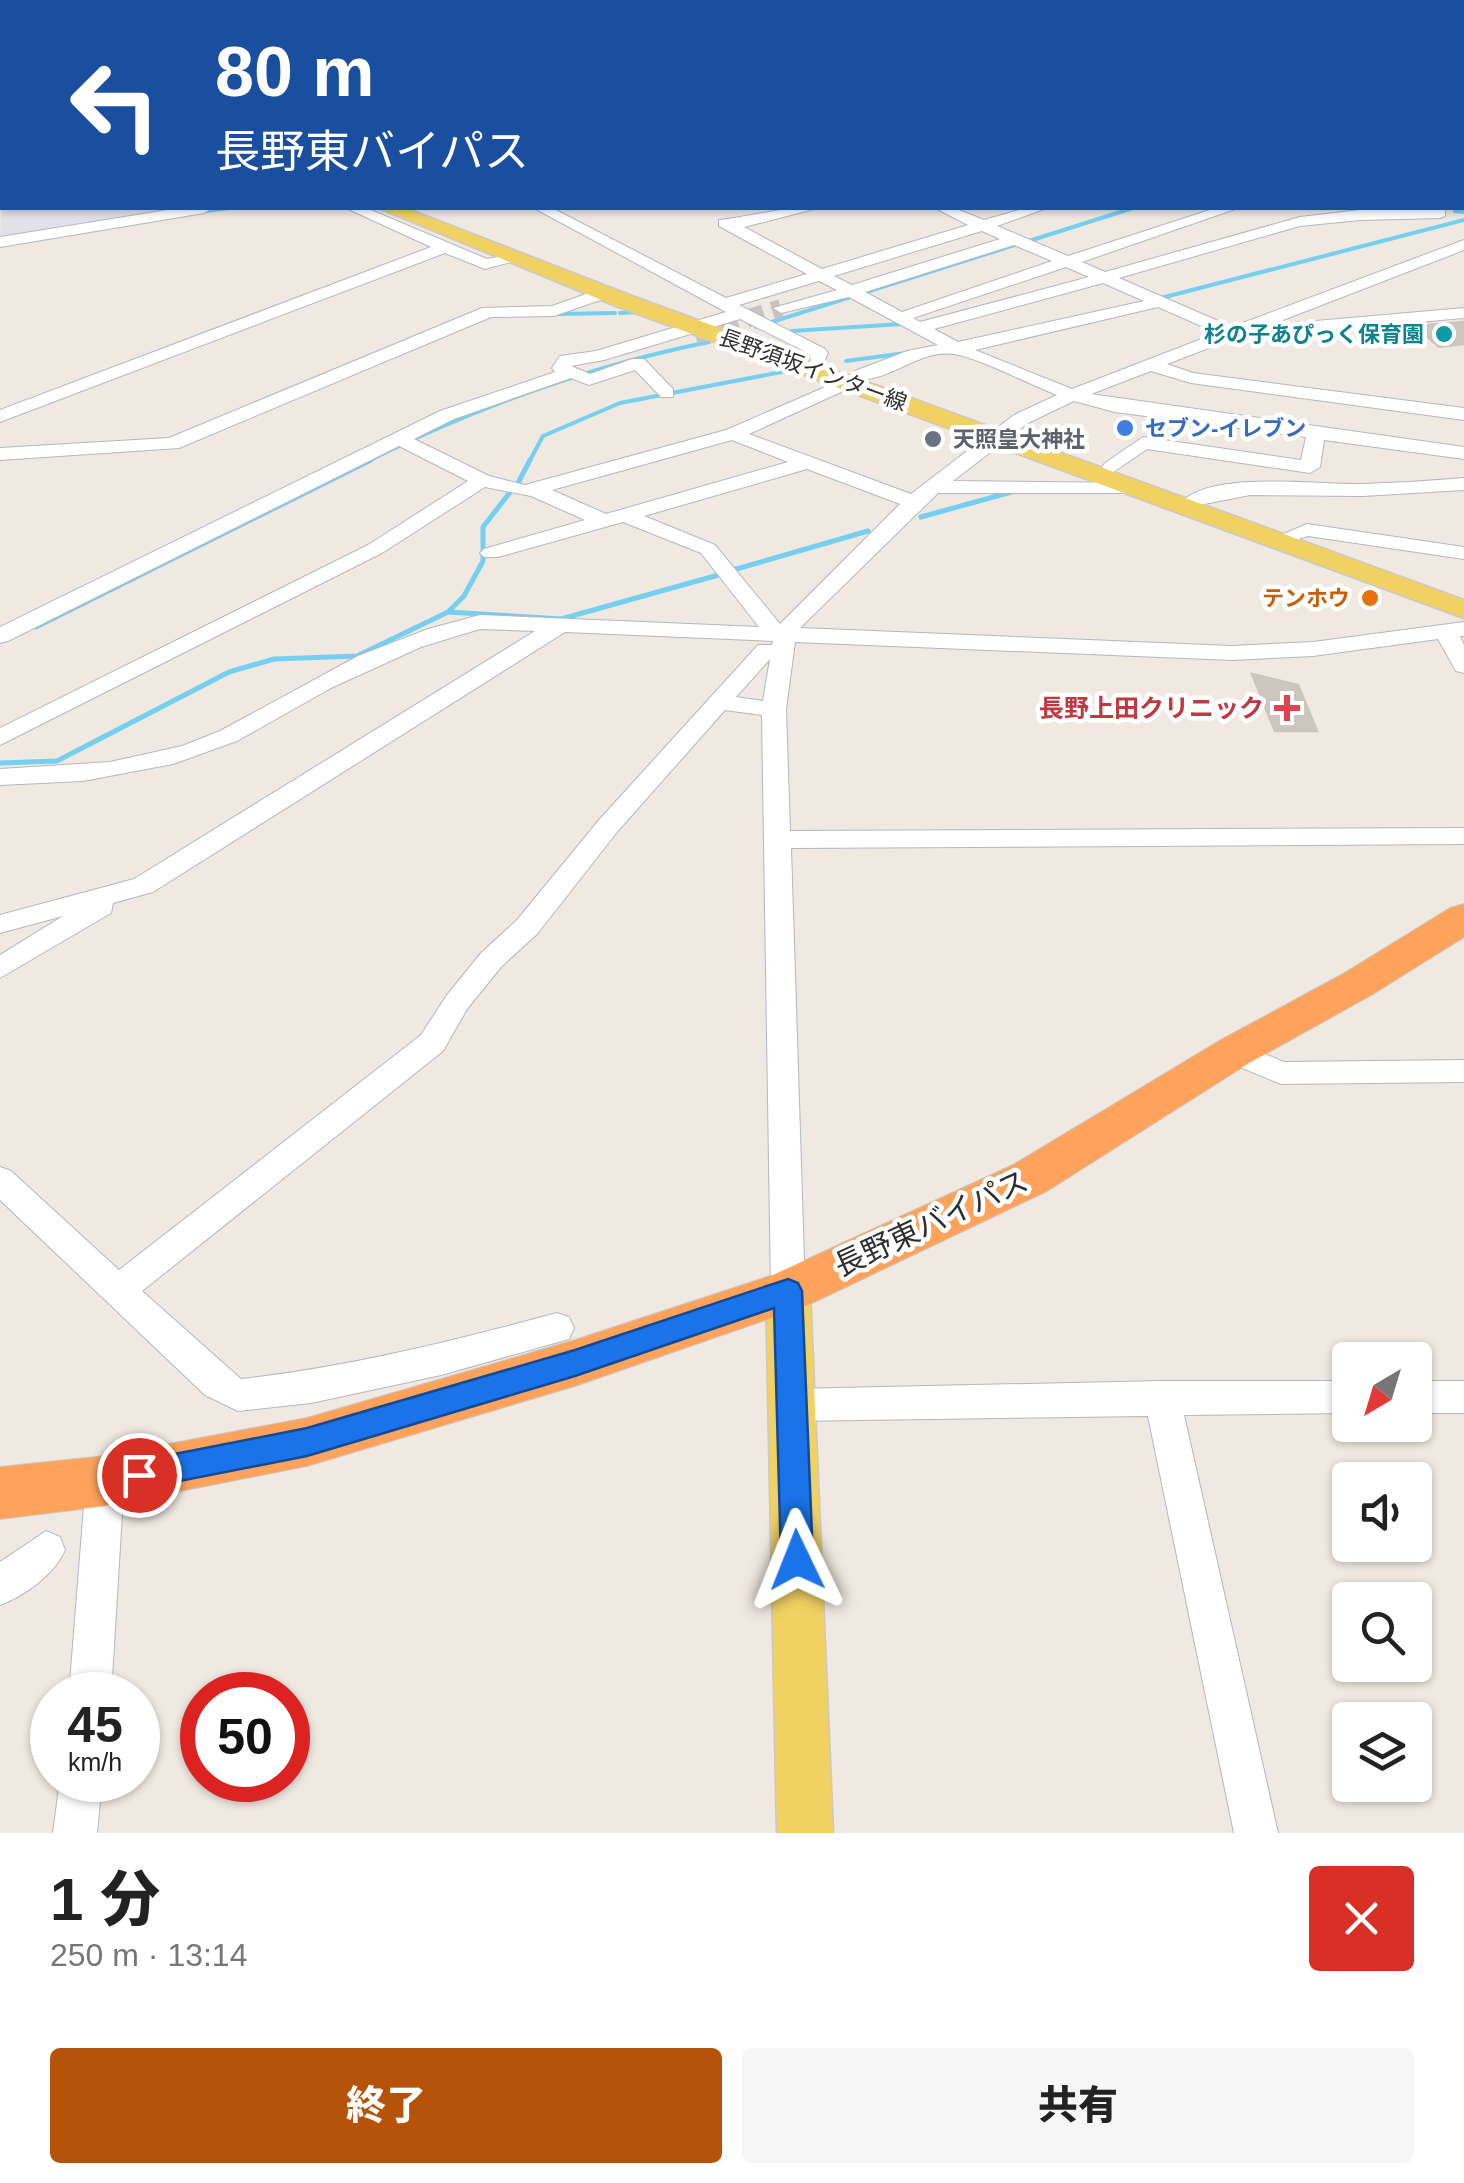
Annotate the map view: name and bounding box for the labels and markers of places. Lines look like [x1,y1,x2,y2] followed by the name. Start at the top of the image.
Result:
[1204,322,1424,347] place label: 杉の子あぴっく保育園
[1433,323,1455,345] marker: 杉の子あぴっく保育園
[1145,416,1306,441] place label: セブン-イレブン
[1114,417,1136,439] marker: セブン-イレブン
[953,427,1085,452] place label: 天照皇大神社
[922,428,944,450] marker: 天照皇大神社
[1262,586,1350,611] place label: テンホウ
[1359,587,1381,609] marker: テンホウ
[1039,694,1264,722] place label: 長野上田クリニック
[1274,695,1300,721] marker: 長野上田クリニック
[97,1433,182,1518] pin

